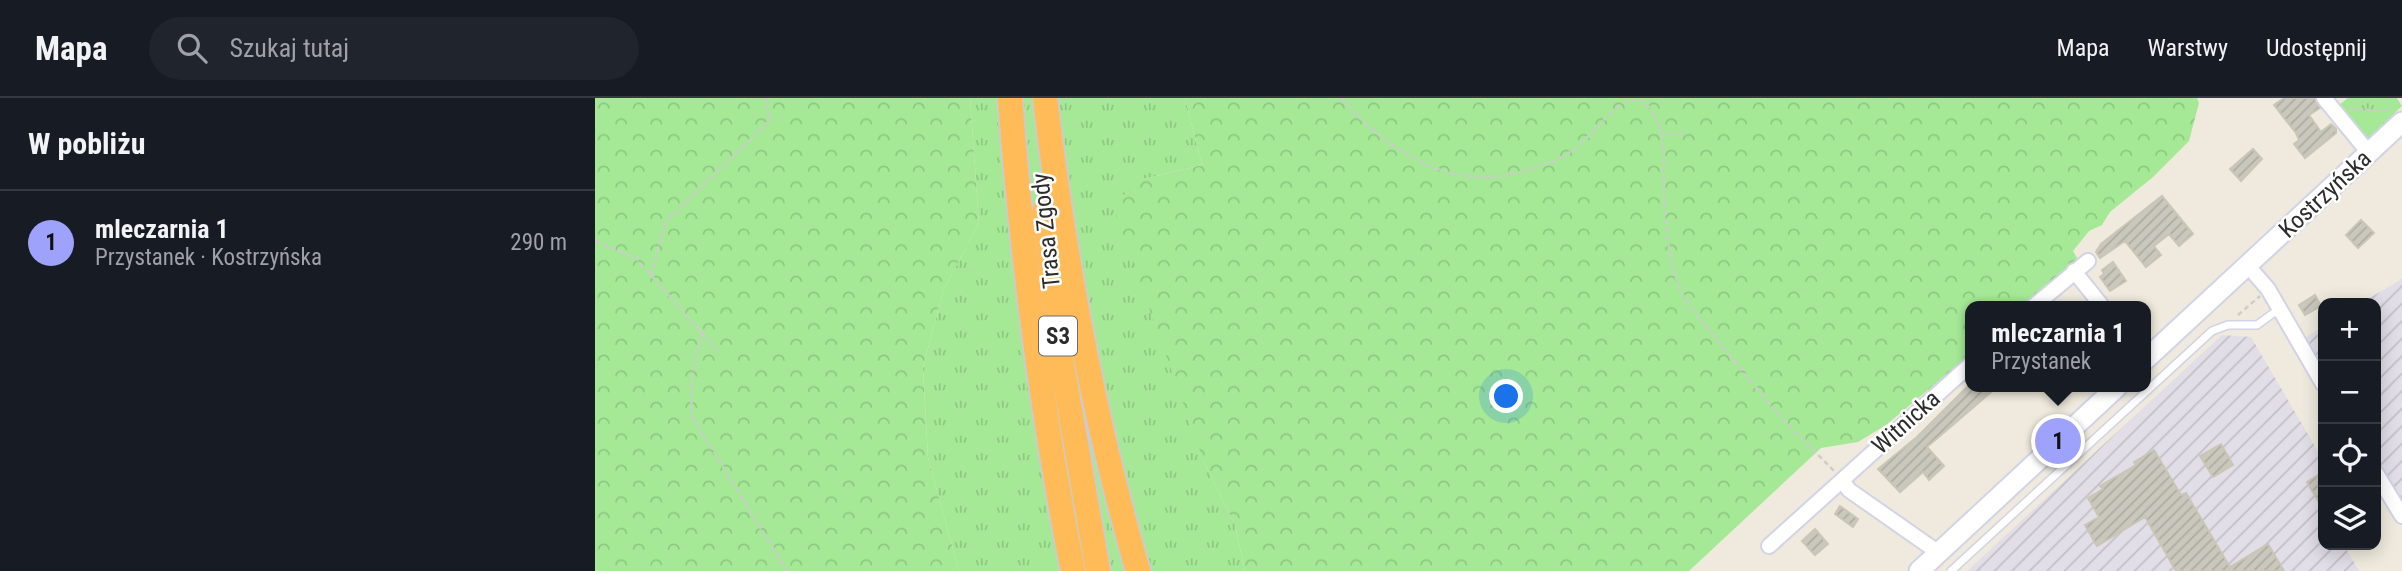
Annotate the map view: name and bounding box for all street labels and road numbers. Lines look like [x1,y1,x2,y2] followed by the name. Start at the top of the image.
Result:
[2273,144,2377,244] street label: Kostrzyńska
[1026,172,1066,290] street label: Trasa Zgody
[1039,316,1077,356] road number: S3
[1866,384,1946,460] street label: Witnicka

